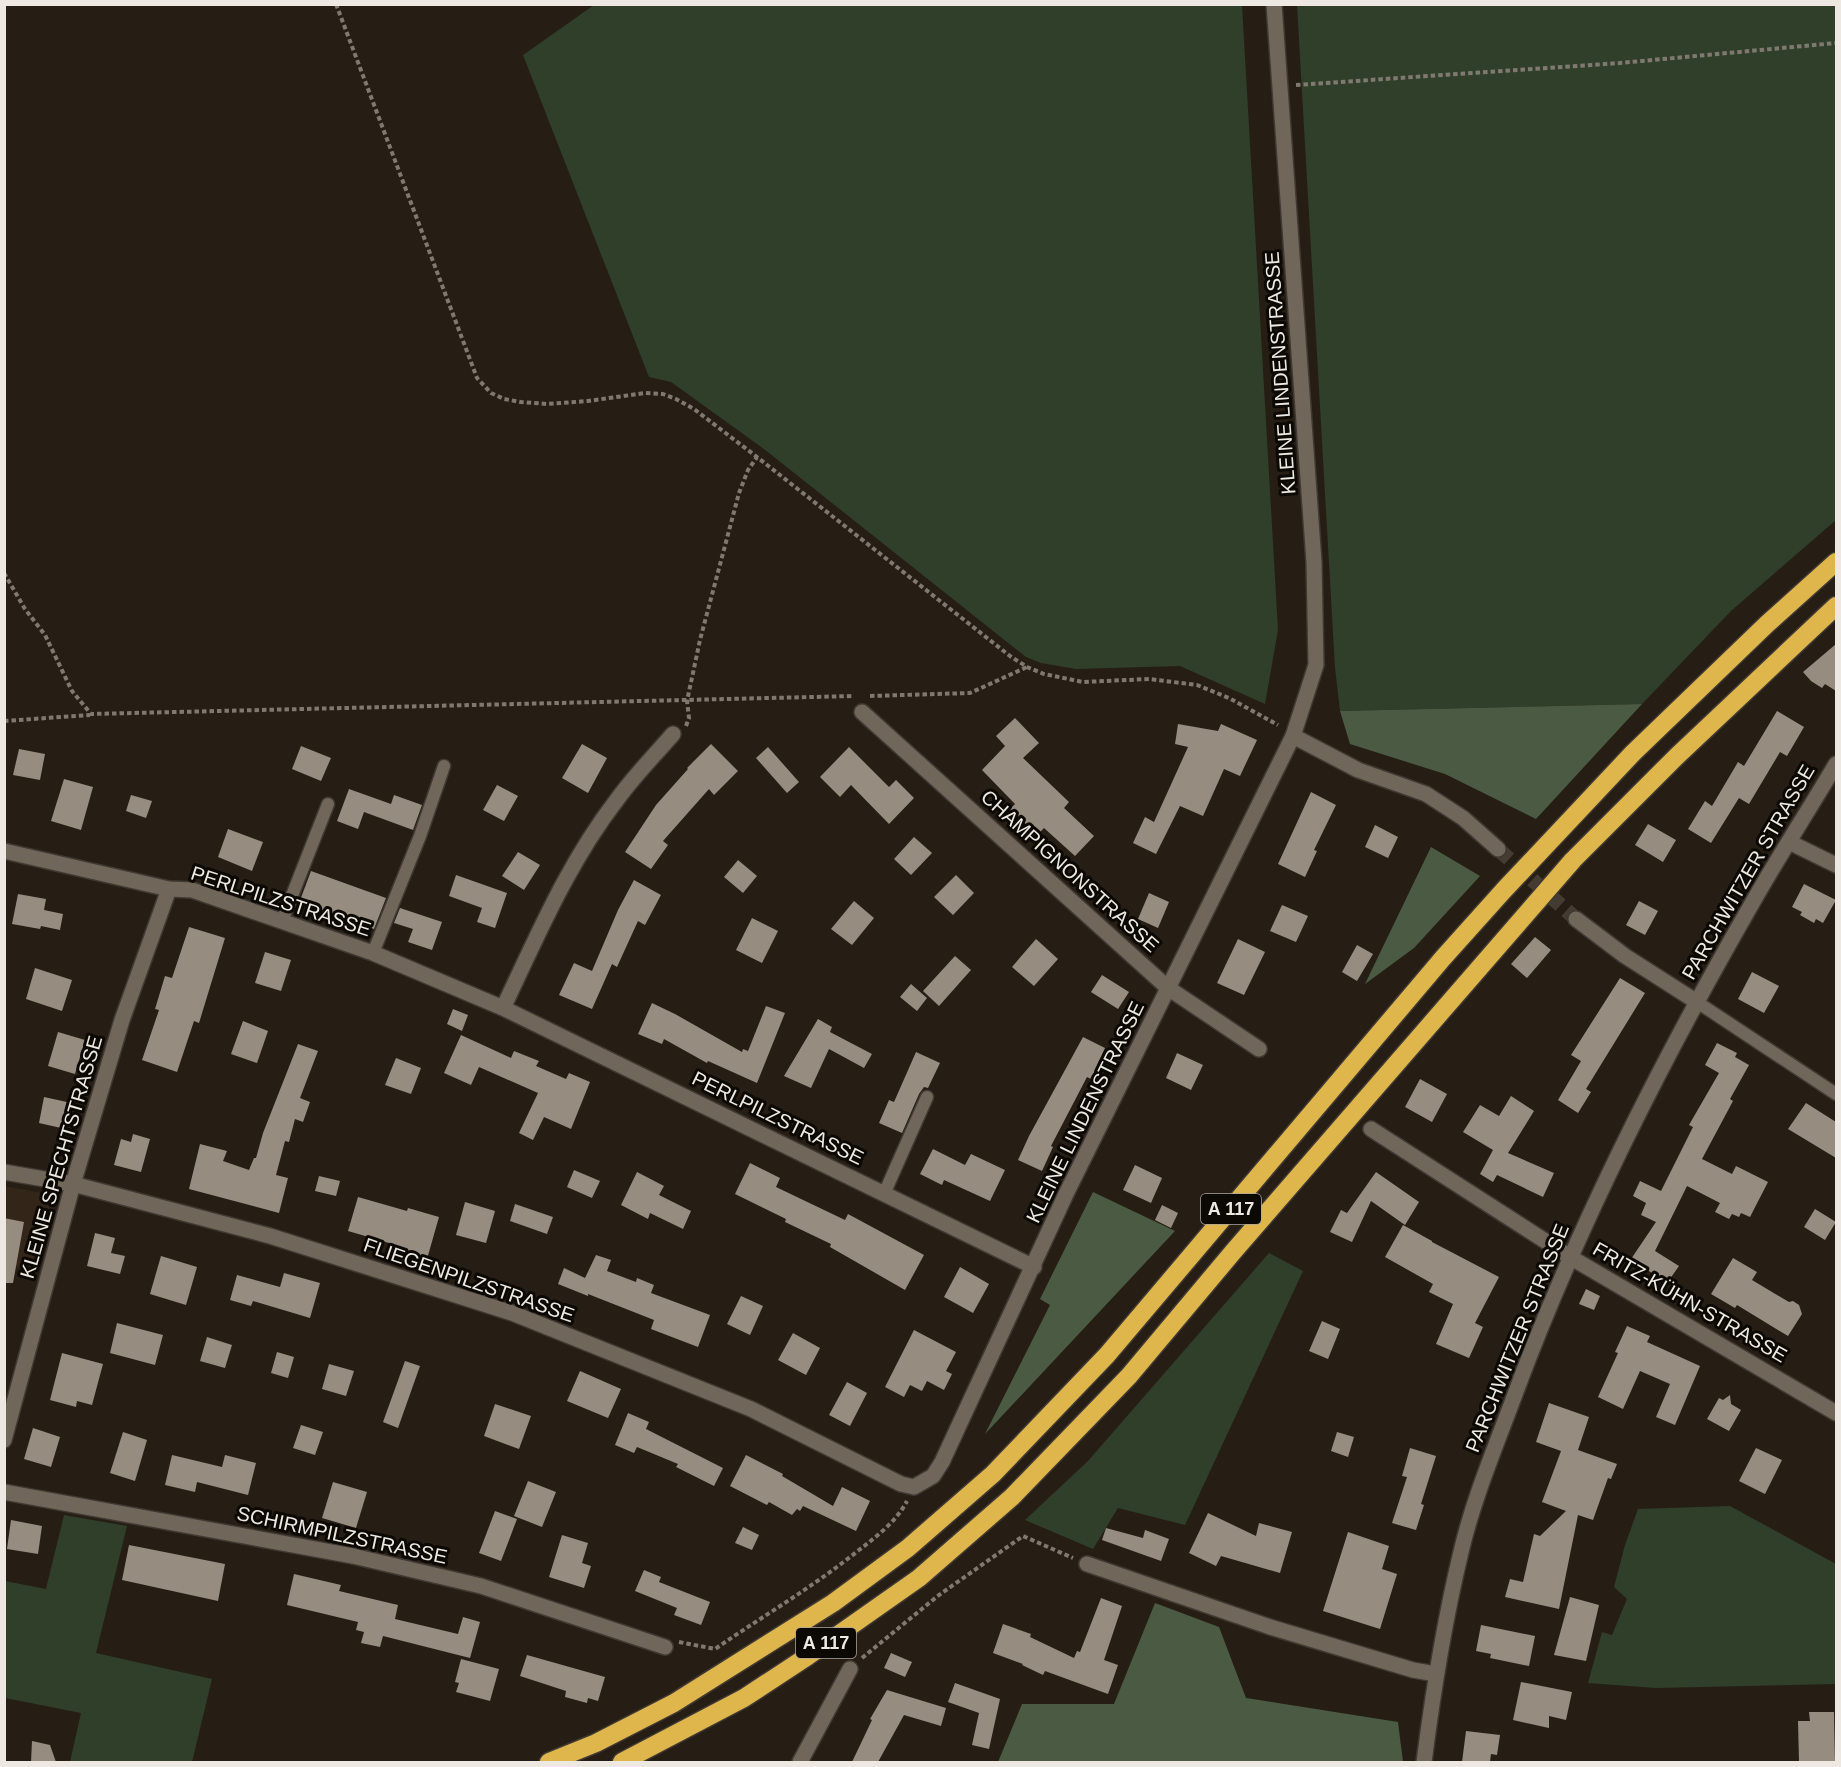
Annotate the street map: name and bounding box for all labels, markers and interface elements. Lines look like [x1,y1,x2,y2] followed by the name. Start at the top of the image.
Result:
[1261,251,1299,495] street label: KLEINE LINDENSTRASSE
[1677,761,1819,983] street label: PARCHWITZER STRASSE
[977,785,1163,957] street label: CHAMPIGNONSTRASSE
[188,862,374,940] street label: PERLPILZSTRASSE
[1022,998,1148,1226] street label: KLEINE LINDENSTRASSE
[16,1033,106,1281] street label: KLEINE SPECHTSTRASSE
[689,1067,867,1169] street label: PERLPILZSTRASSE
[1201,1194,1261,1224] road number: A 117
[1461,1221,1573,1455] street label: PARCHWITZER STRASSE
[361,1234,577,1326] street label: FLIEGENPILZSTRASSE
[1589,1237,1791,1367] street label: FRITZ-KÜHN-STRASSE
[235,1502,449,1568] street label: SCHIRMPILZSTRASSE
[796,1628,856,1658] road number: A 117

